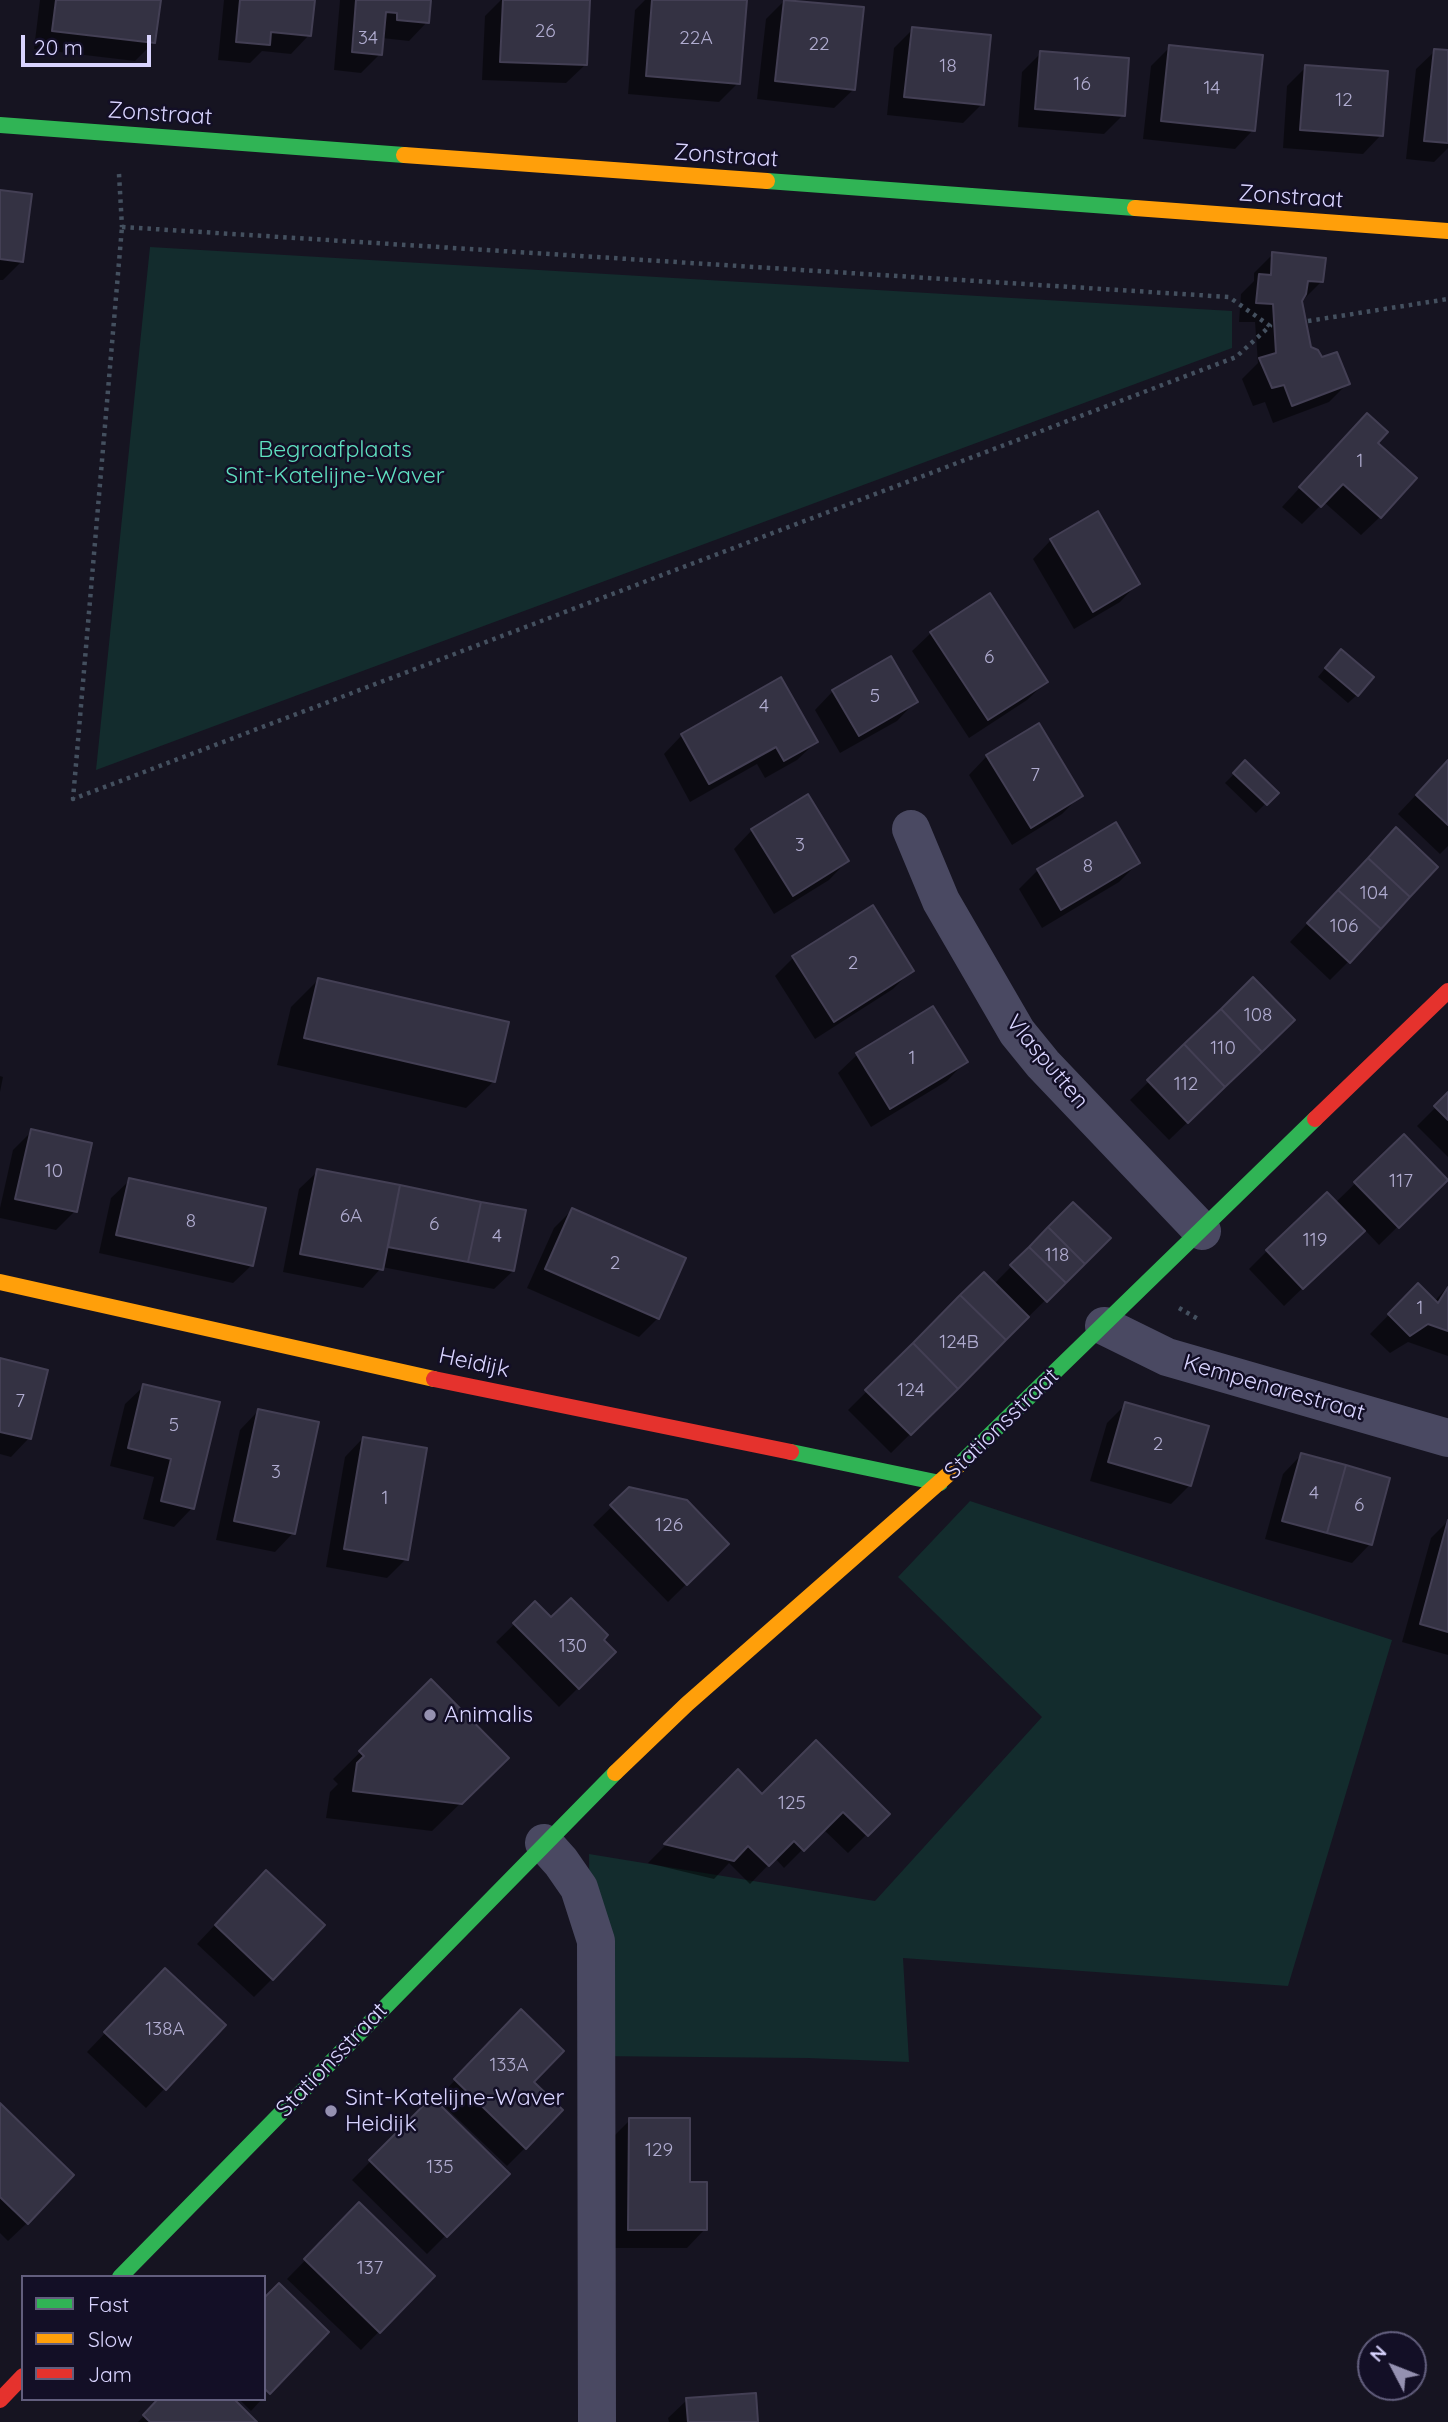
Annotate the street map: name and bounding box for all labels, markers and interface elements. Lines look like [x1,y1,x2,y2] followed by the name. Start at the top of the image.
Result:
[535,20,555,42] house number: 26
[24,21,154,65] scale bar
[358,27,378,49] house number: 34
[679,27,713,49] house number: 22A
[808,33,830,55] house number: 22
[34,34,83,60] text: 20 m
[939,55,957,77] house number: 18
[1073,73,1091,95] house number: 16
[1204,77,1220,99] house number: 14
[1335,89,1353,111] house number: 12
[107,97,213,131] street label: Zonstraat
[673,139,779,173] street label: Zonstraat
[1238,180,1344,214] street label: Zonstraat
[225,436,445,490] park label: Begraafplaats Sint-Katelijne-Waver
[1356,450,1364,472] house number: 1
[984,646,994,668] house number: 6
[870,685,880,707] house number: 5
[759,695,769,717] house number: 4
[1030,764,1040,786] house number: 7
[795,834,805,856] house number: 3
[1083,855,1093,877] house number: 8
[1360,882,1388,904] house number: 104
[1330,915,1358,937] house number: 106
[848,952,858,974] house number: 2
[1244,1004,1272,1026] house number: 108
[1000,1009,1094,1115] street label: Vlasputten
[1210,1037,1236,1059] house number: 110
[908,1047,916,1069] house number: 1
[1174,1073,1198,1095] house number: 112
[45,1160,63,1182] house number: 10
[1389,1170,1413,1192] house number: 117
[340,1205,362,1227] house number: 6A
[186,1210,196,1232] house number: 8
[429,1213,439,1235] house number: 6
[492,1225,502,1247] house number: 4
[1303,1229,1327,1251] house number: 119
[1045,1244,1069,1266] house number: 118
[610,1252,620,1274] house number: 2
[1416,1297,1424,1319] house number: 1
[939,1331,979,1353] house number: 124B
[436,1342,512,1384] street label: Heidijk
[1180,1349,1368,1427] street label: Kempenarestraat
[939,1363,1065,1485] street label: Stationsstraat
[897,1379,925,1401] house number: 124
[15,1390,25,1412] house number: 7
[169,1414,179,1436] house number: 5
[1153,1433,1163,1455] house number: 2
[271,1461,281,1483] house number: 3
[1309,1482,1319,1504] house number: 4
[381,1487,389,1509] house number: 1
[1354,1494,1364,1516] house number: 6
[655,1514,683,1536] house number: 126
[559,1635,587,1657] house number: 130
[444,1701,533,1729] place label: Animalis
[422,1707,438,1723] marker: Animalis
[778,1792,806,1814] house number: 125
[271,1997,393,2123] street label: Stationsstraat
[145,2018,185,2040] house number: 138A
[489,2054,529,2076] house number: 133A
[345,2084,564,2138] place label: Sint-Katelijne-Waver Heidijk
[323,2103,339,2119] marker: Sint-Katelijne-Waver Heidijk
[645,2139,673,2161] house number: 129
[426,2156,454,2178] house number: 135
[357,2257,383,2279] house number: 137
[21,2275,266,2401] legend
[88,2291,129,2317] text: Fast
[88,2326,133,2352] text: Slow
[1357,2331,1427,2401] north arrow
[1364,2340,1391,2367] text: N
[88,2361,132,2387] text: Jam

